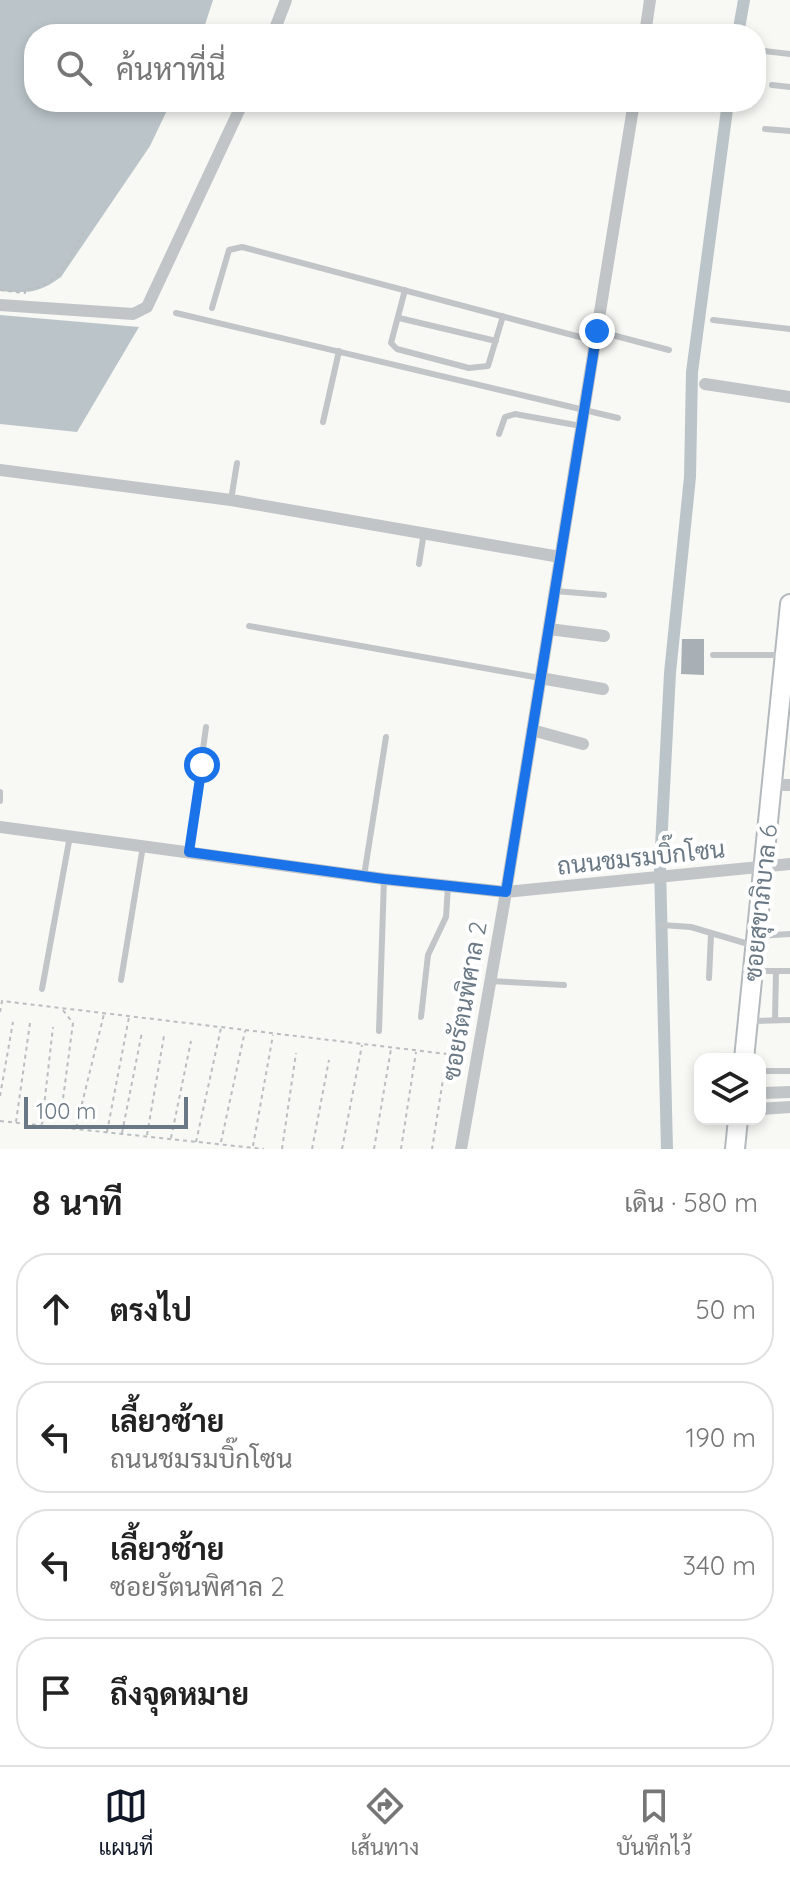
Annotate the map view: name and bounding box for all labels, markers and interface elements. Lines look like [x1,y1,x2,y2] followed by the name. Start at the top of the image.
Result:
[24,24,766,112] search box
[52,46,96,90] icon: search
[116,50,226,88] text: ค้นหาที่นี่
[579,313,615,349] route end
[184,747,220,783] route start
[737,823,785,983] street label: ซอยสุขาภิบาล 6
[555,828,726,881] street label: ถนนชมรมบิ๊กโซน
[435,919,493,1083] street label: ซอยรัตนพิศาล 2
[694,1053,766,1125] map controls
[694,1053,766,1125] button: layers
[24,1093,188,1129] scale bar
[36,1097,96,1125] text: 100 m
[32,1181,123,1224] text: 8 นาที
[624,1186,758,1219] text: เดิน · 580 m
[34,1287,78,1331] icon: ahead
[110,1291,192,1329] text: ตรงไป
[696,1293,756,1326] text: 50 m
[110,1402,224,1440] text: เลี้ยวซ้าย
[34,1415,78,1459] icon: left
[686,1421,756,1454] text: 190 m
[110,1442,293,1475] text: ถนนชมรมบิ๊กโซน
[110,1530,224,1568] text: เลี้ยวซ้าย
[34,1543,78,1587] icon: left
[682,1549,756,1582] text: 340 m
[110,1570,285,1603] text: ซอยรัตนพิศาล 2
[34,1671,78,1715] icon: arrive
[110,1675,249,1713] text: ถึงจุดหมาย
[99,1784,153,1861] tab: แผนที่
[350,1784,419,1861] tab: เส้นทาง
[616,1784,691,1861] tab: บันทึกไว้

